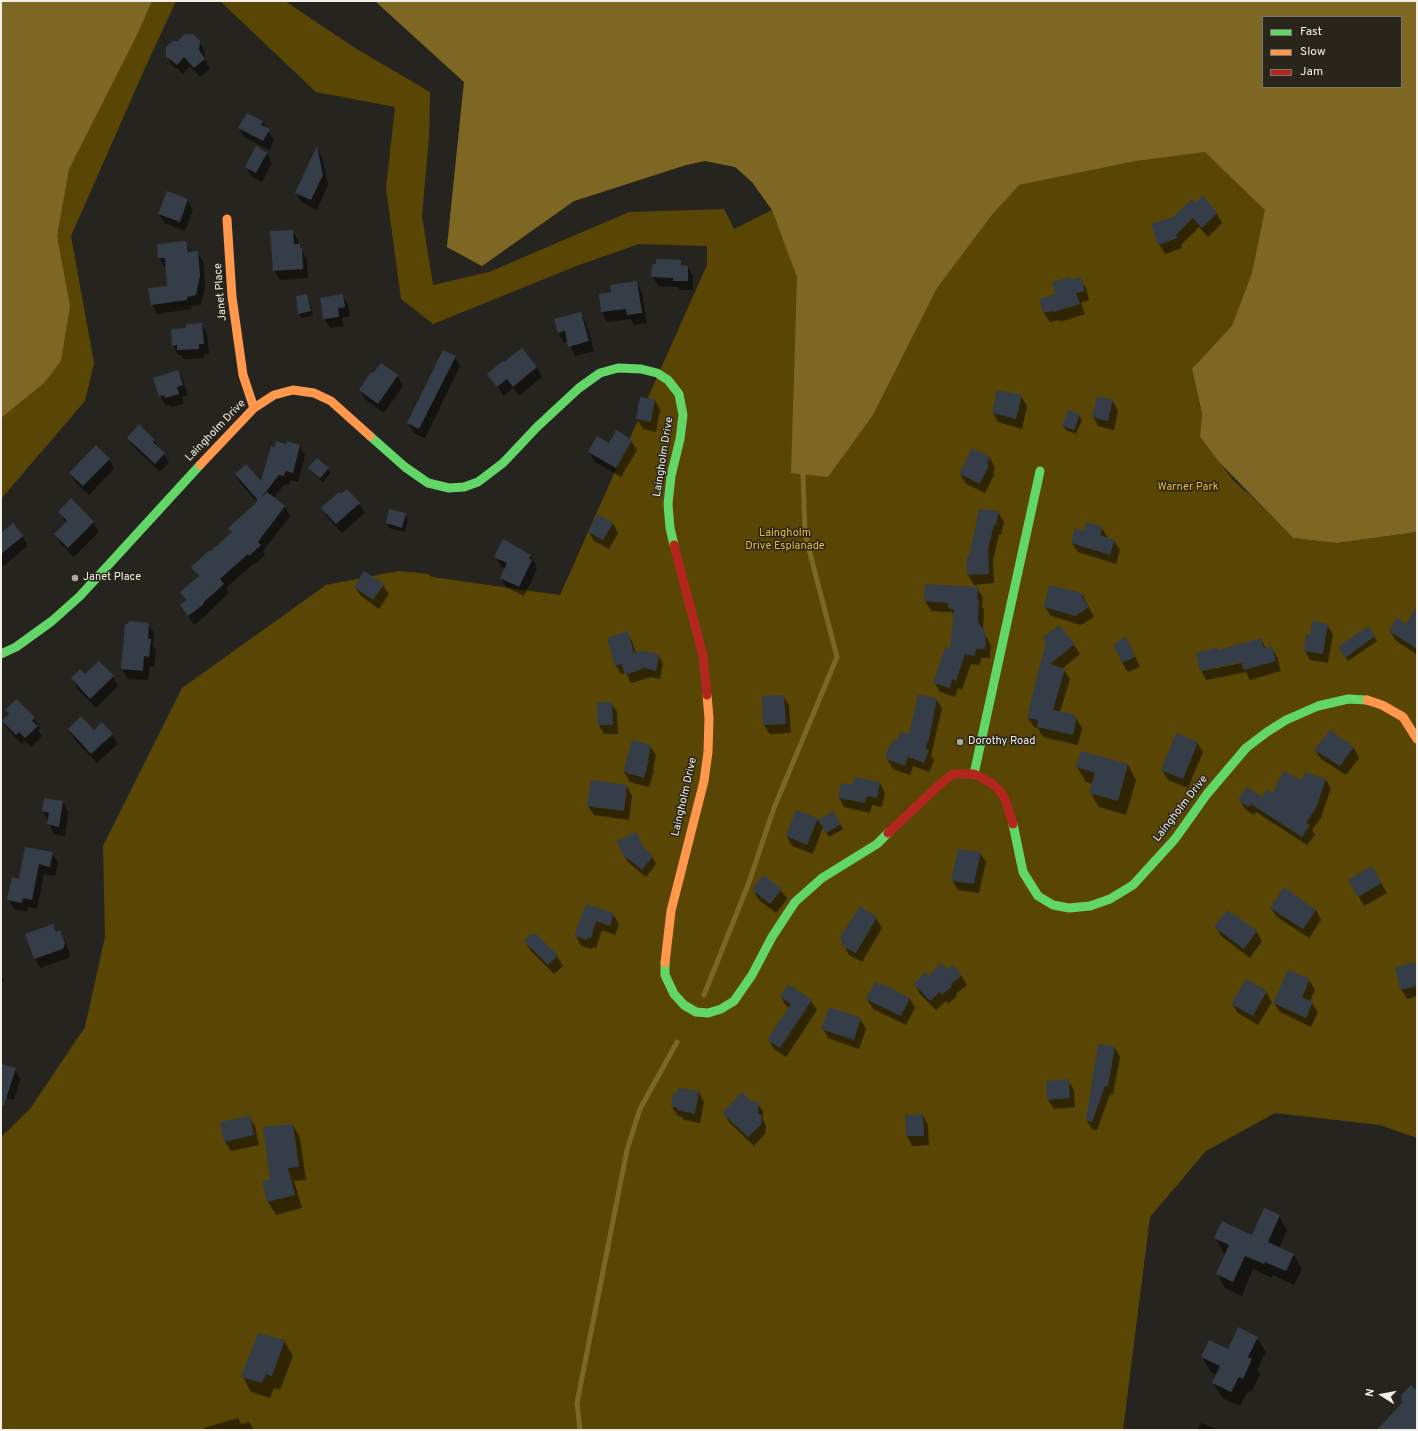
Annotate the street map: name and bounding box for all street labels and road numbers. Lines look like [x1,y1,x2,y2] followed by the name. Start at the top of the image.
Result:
[212,262,230,322] street label: Janet Place
[183,397,249,465] street label: Laingholm Drive
[651,416,677,498] street label: Laingholm Drive
[670,756,700,838] street label: Laingholm Drive
[1151,773,1211,845] street label: Laingholm Drive

